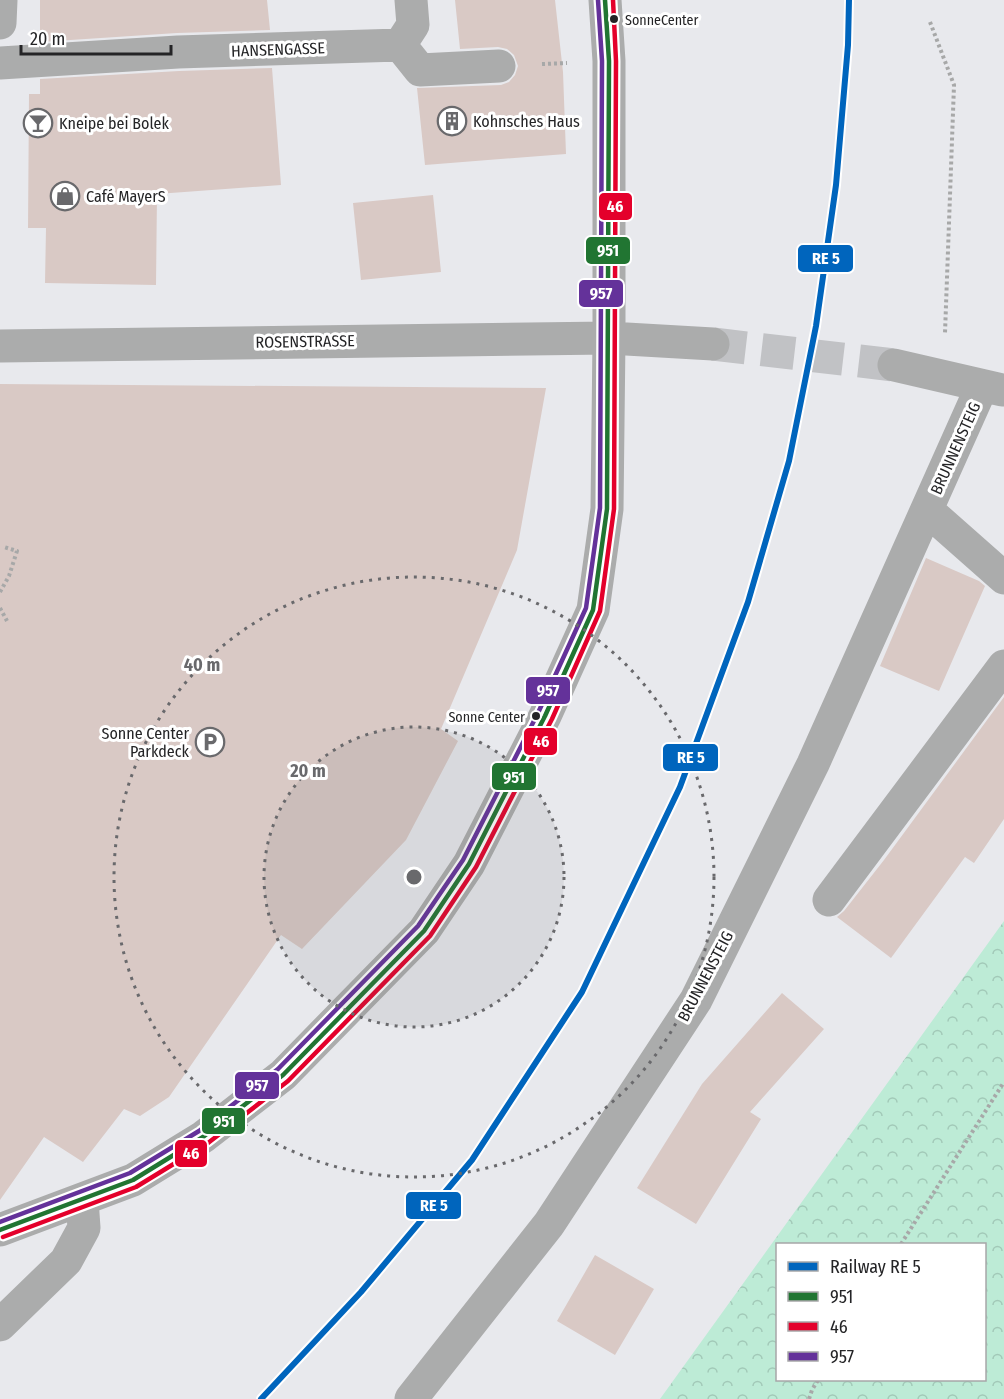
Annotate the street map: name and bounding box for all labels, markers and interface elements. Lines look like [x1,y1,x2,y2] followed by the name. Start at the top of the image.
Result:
[625,12,698,29] place label: SonneCenter
[608,13,620,25] marker: SonneCenter
[21,18,171,56] scale bar
[30,28,65,50] text: 20 m
[231,38,325,61] street label: HANSENGASSE
[436,105,468,137] building icon: Kohnsches Haus
[22,107,54,139] bar icon: Kneipe bei Bolek
[473,112,580,131] place label: Kohnsches Haus
[59,114,169,133] place label: Kneipe bei Bolek
[49,180,81,212] shop icon: Café MayerS
[86,187,166,206] place label: Café MayerS
[598,192,633,221] line badge: 46
[607,197,623,216] text: 46
[585,236,631,265] line badge: 951
[597,241,619,260] text: 951
[797,244,854,273] line badge: RE 5
[812,249,840,268] text: RE 5
[578,279,624,308] line badge: 957
[590,284,612,303] text: 957
[255,331,355,352] street label: ROSENSTRASSE
[927,399,984,497] street label: BRUNNENSTEIG
[184,654,220,676] text: 40 m
[525,676,571,705] line badge: 957
[537,681,559,700] text: 957
[448,709,525,726] place label: Sonne Center
[530,710,542,722] marker: Sonne Center
[101,724,190,761] place label: Sonne Center Parkdeck
[194,726,226,758] parking icon: Sonne Center Parkdeck
[523,727,558,756] line badge: 46
[533,732,549,751] text: 46
[662,743,719,772] line badge: RE 5
[677,748,705,767] text: RE 5
[289,760,326,782] text: 20 m
[491,762,537,791] line badge: 951
[503,768,525,787] text: 951
[404,867,424,887] centre of rings
[674,928,737,1025] street label: BRUNNENSTEIG
[234,1071,280,1100] line badge: 957
[246,1076,268,1095] text: 957
[201,1107,246,1135] line badge: 951
[213,1112,235,1131] text: 951
[174,1139,208,1168] line badge: 46
[183,1144,199,1163] text: 46
[405,1191,462,1220] line badge: RE 5
[420,1196,448,1215] text: RE 5
[776,1243,986,1381] legend
[830,1256,921,1278] text: Railway RE 5
[830,1286,853,1308] text: 951
[830,1316,848,1338] text: 46
[830,1346,854,1368] text: 957

